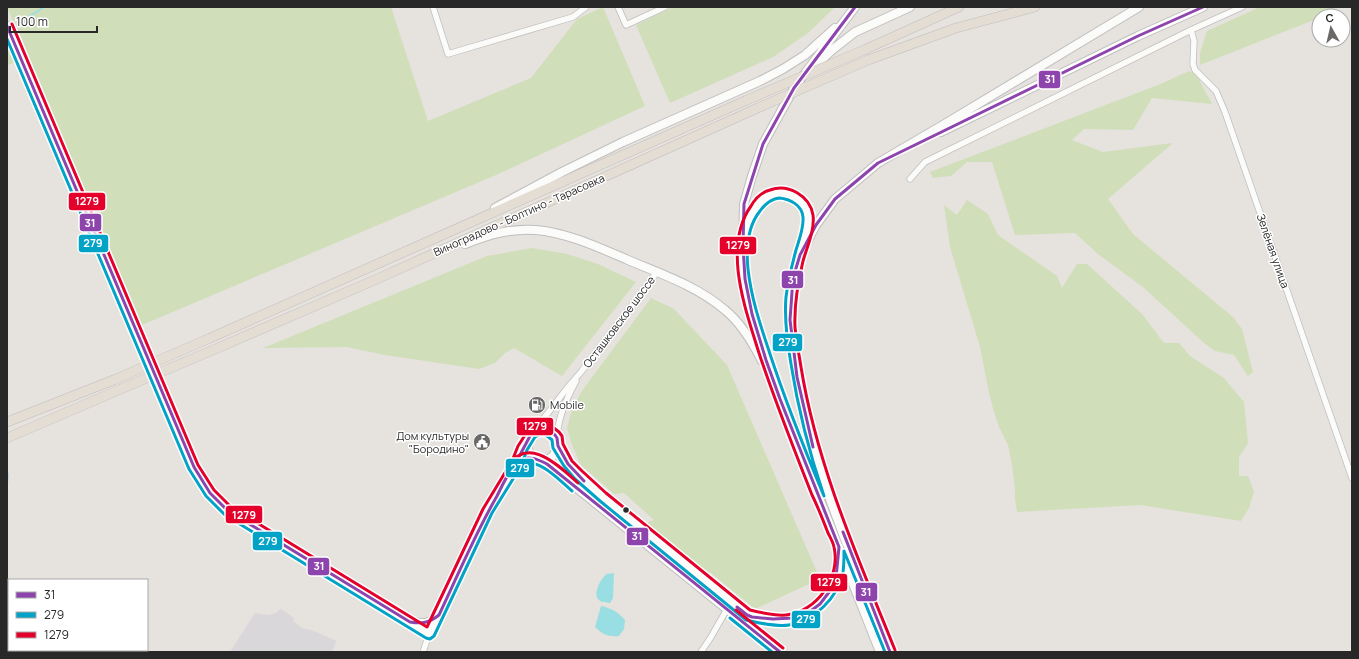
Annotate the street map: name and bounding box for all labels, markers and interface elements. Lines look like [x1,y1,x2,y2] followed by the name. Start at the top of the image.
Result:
[10,8,97,34] scale bar
[1311,8,1351,48] north arrow
[1324,10,1335,26] text: С
[16,13,48,30] text: 100 m
[1038,70,1061,89] line badge: 31
[1044,71,1056,86] text: 31
[431,170,607,259] street label: Виноградово - Болтино - Тарасовка
[68,192,106,211] line badge: 1279
[75,193,99,208] text: 1279
[1254,212,1293,290] street label: Зелёная улица
[79,213,102,232] line badge: 31
[84,215,96,230] text: 31
[78,234,109,253] line badge: 279
[83,235,103,250] text: 279
[719,236,757,255] line badge: 1279
[726,237,750,252] text: 1279
[781,270,804,289] line badge: 31
[579,272,658,371] street label: Осташковское шоссе
[787,272,799,287] text: 31
[772,333,803,352] line badge: 279
[778,334,798,349] text: 279
[527,395,547,415] fuel station icon: Mobile
[550,397,584,412] place label: Mobile
[516,417,554,436] line badge: 1279
[523,418,547,433] text: 1279
[396,428,469,456] place label: Дом культуры "Бородино"
[472,432,492,452] public building icon: Дом культуры "Бородино"
[505,458,535,478] line badge: 279
[510,460,530,475] text: 279
[225,505,263,524] line badge: 1279
[621,505,631,515] unlabelled marker
[232,507,256,522] text: 1279
[626,527,649,546] line badge: 31
[631,528,643,543] text: 31
[252,531,283,551] line badge: 279
[258,533,278,548] text: 279
[307,557,330,576] line badge: 31
[313,558,325,573] text: 31
[810,573,848,592] line badge: 1279
[817,574,841,589] text: 1279
[8,579,148,651] legend
[855,582,878,602] line badge: 31
[860,584,872,599] text: 31
[44,586,55,603] text: 31
[44,606,64,623] text: 279
[791,610,821,629] line badge: 279
[796,611,816,626] text: 279
[44,626,69,643] text: 1279

